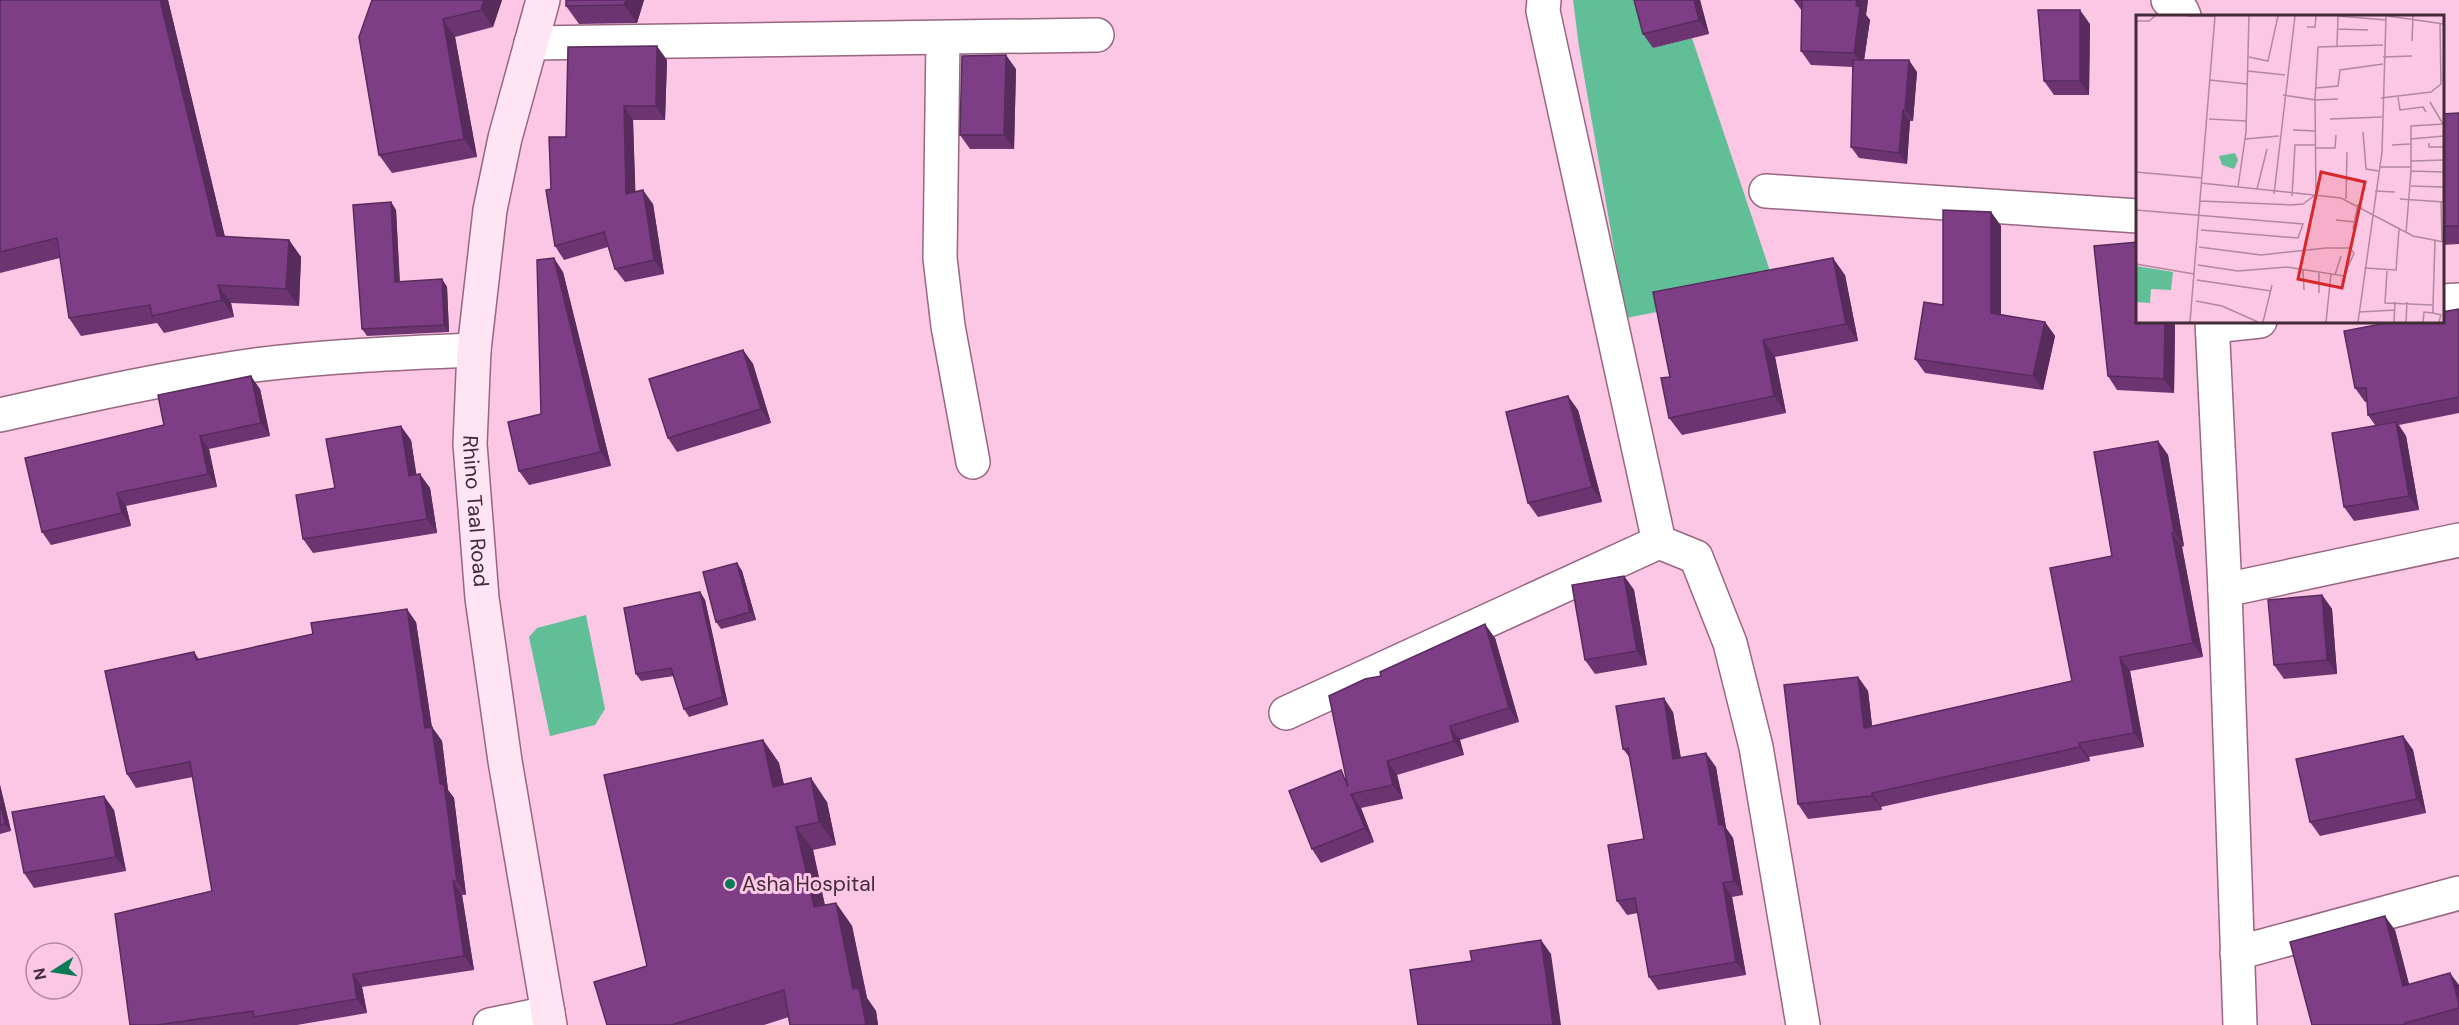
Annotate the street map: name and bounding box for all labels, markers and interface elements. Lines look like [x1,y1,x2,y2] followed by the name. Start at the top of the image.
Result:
[2136,15,2444,322] inset map
[456,435,495,588] street label: Rhino Taal Road
[742,870,875,898] place label: Asha Hospital
[723,877,737,891] marker: Asha Hospital
[24,941,84,1001] north arrow
[28,966,51,982] text: N

